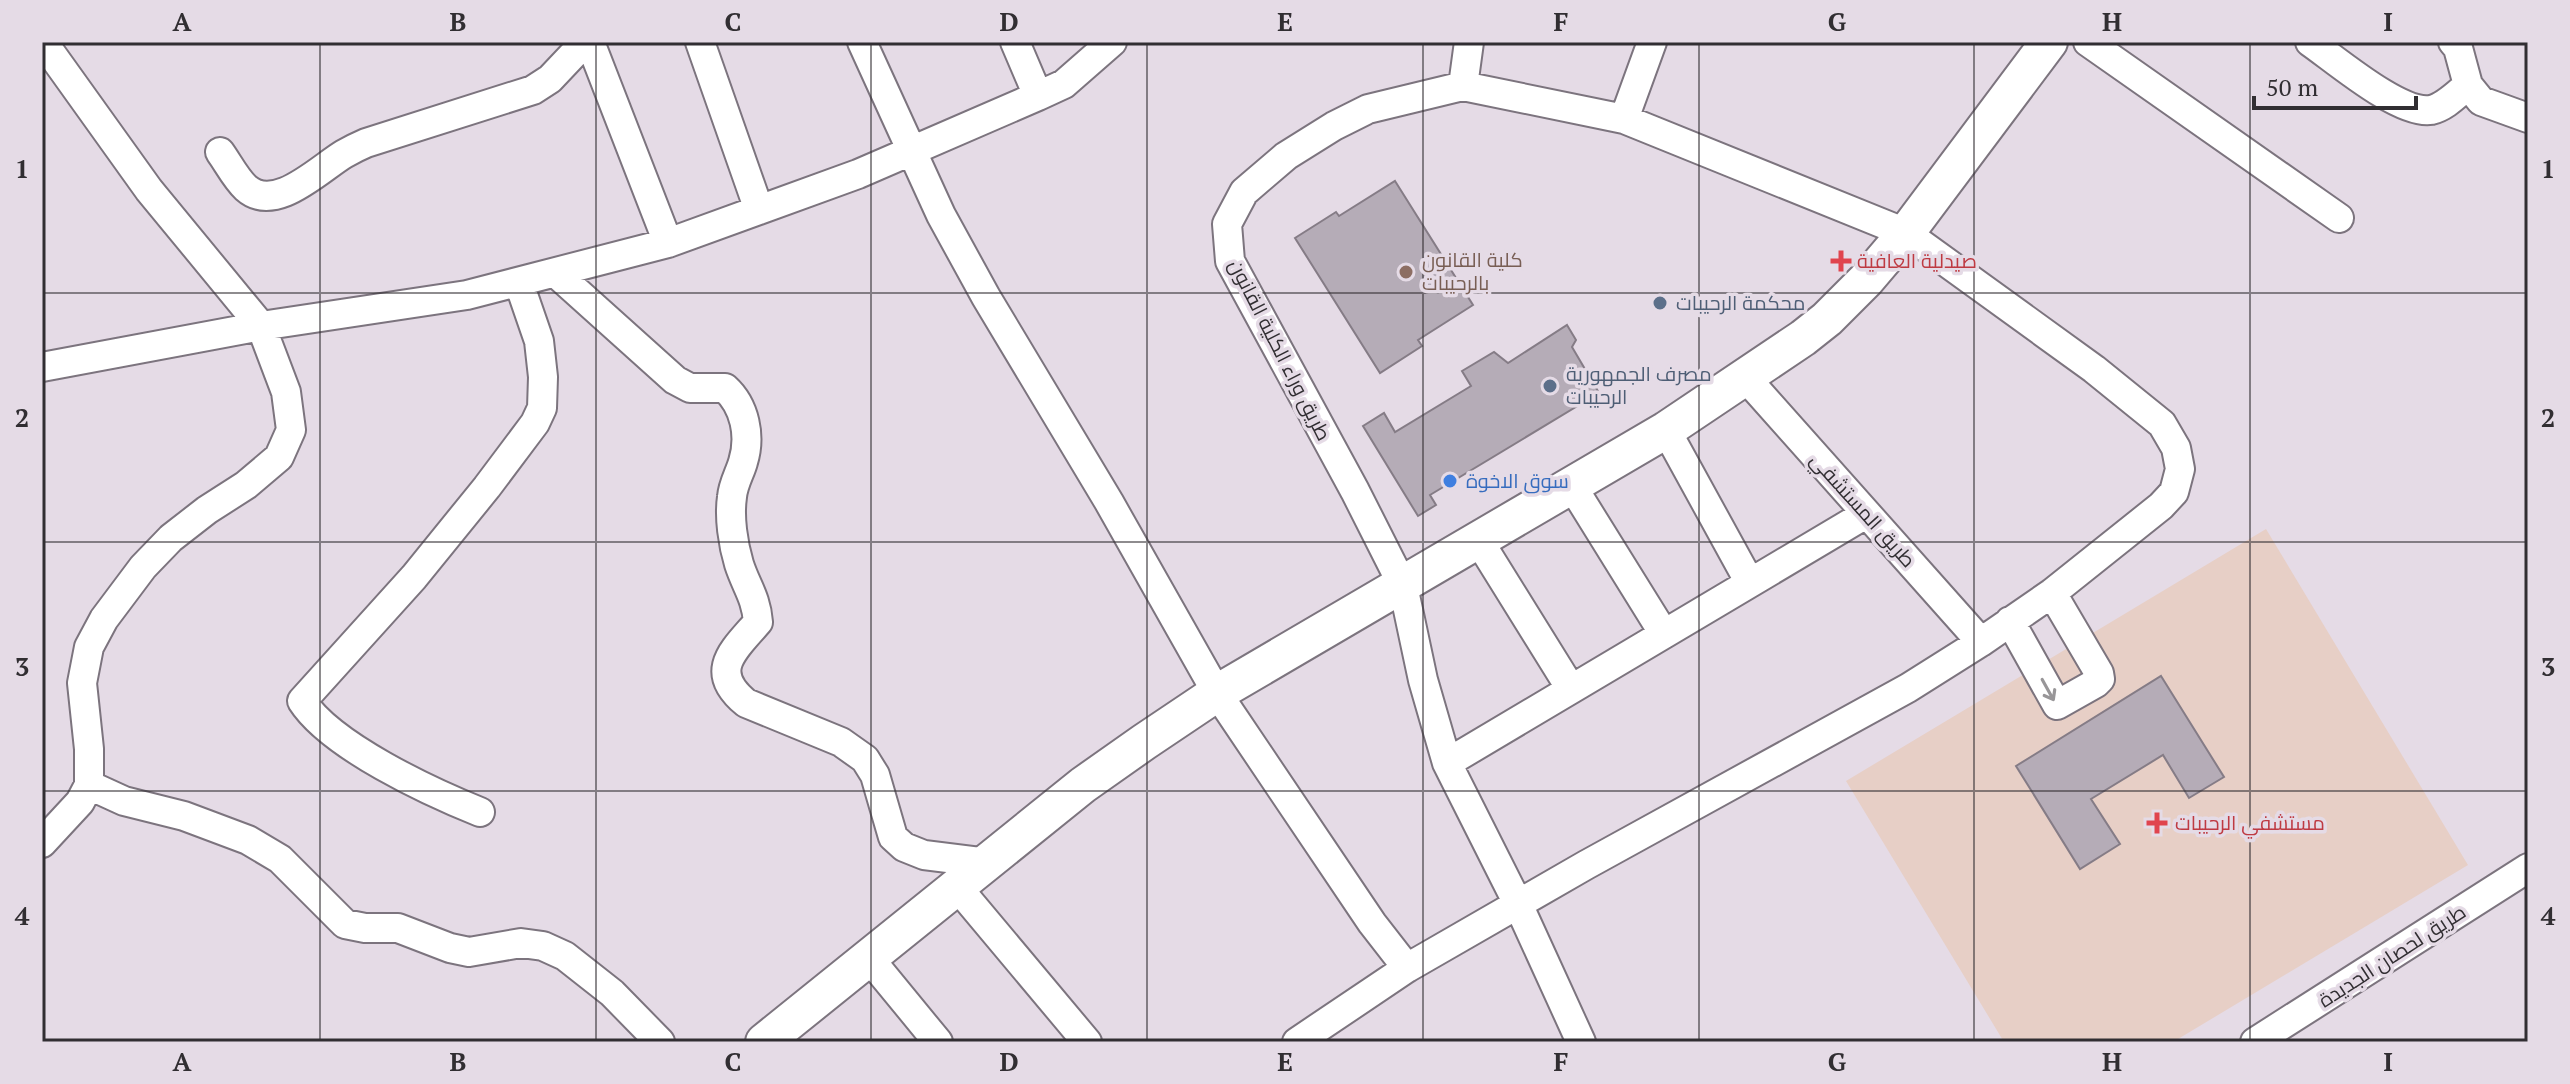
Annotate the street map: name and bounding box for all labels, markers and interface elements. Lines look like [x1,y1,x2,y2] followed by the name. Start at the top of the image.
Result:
[173,4,192,38] text: A
[450,4,466,38] text: B
[725,4,741,38] text: C
[999,4,1019,38] text: D
[1277,4,1293,38] text: E
[1554,4,1569,38] text: F
[1828,4,1847,38] text: G
[2102,4,2122,38] text: H
[2383,4,2393,38] text: I
[2254,60,2416,110] scale bar
[2266,71,2318,103] text: 50 m
[15,151,29,185] text: 1
[2541,151,2555,185] text: 1
[1422,246,1523,296] place label: كلية القانون بالرحيبات
[1857,247,1977,274] place label: صيدلية العافية
[1832,252,1850,270] marker: صيدلية العافية
[1223,254,1338,445] street label: طريق وراء الكلية القانون
[1397,263,1415,281] marker: كلية القانون بالرحيبات
[1676,289,1805,316] place label: محكمة الرحيبات
[1651,294,1669,312] marker: محكمة الرحيبات
[1566,360,1712,410] place label: مصرف الجمهورية الرحيبات
[1541,377,1559,395] marker: مصرف الجمهورية الرحيبات
[15,400,29,434] text: 2
[2541,400,2555,434] text: 2
[1802,446,1922,575] street label: طريق المستشفي
[1466,467,1569,494] place label: سوق الاخوة
[1441,472,1459,490] marker: سوق الاخوة
[15,649,29,683] text: 3
[2541,649,2555,683] text: 3
[2041,677,2056,701] one-way arrow
[2175,809,2325,839] place label: مستشفي الرحيبات
[2146,812,2168,834] marker: مستشفي الرحيبات
[15,898,30,932] text: 4
[2313,898,2471,1013] street label: طريق لحصان الجديدة
[2541,898,2556,932] text: 4
[173,1044,192,1078] text: A
[450,1044,466,1078] text: B
[725,1044,741,1078] text: C
[999,1044,1019,1078] text: D
[1277,1044,1293,1078] text: E
[1554,1044,1569,1078] text: F
[1828,1044,1847,1078] text: G
[2102,1044,2122,1078] text: H
[2383,1044,2393,1078] text: I

